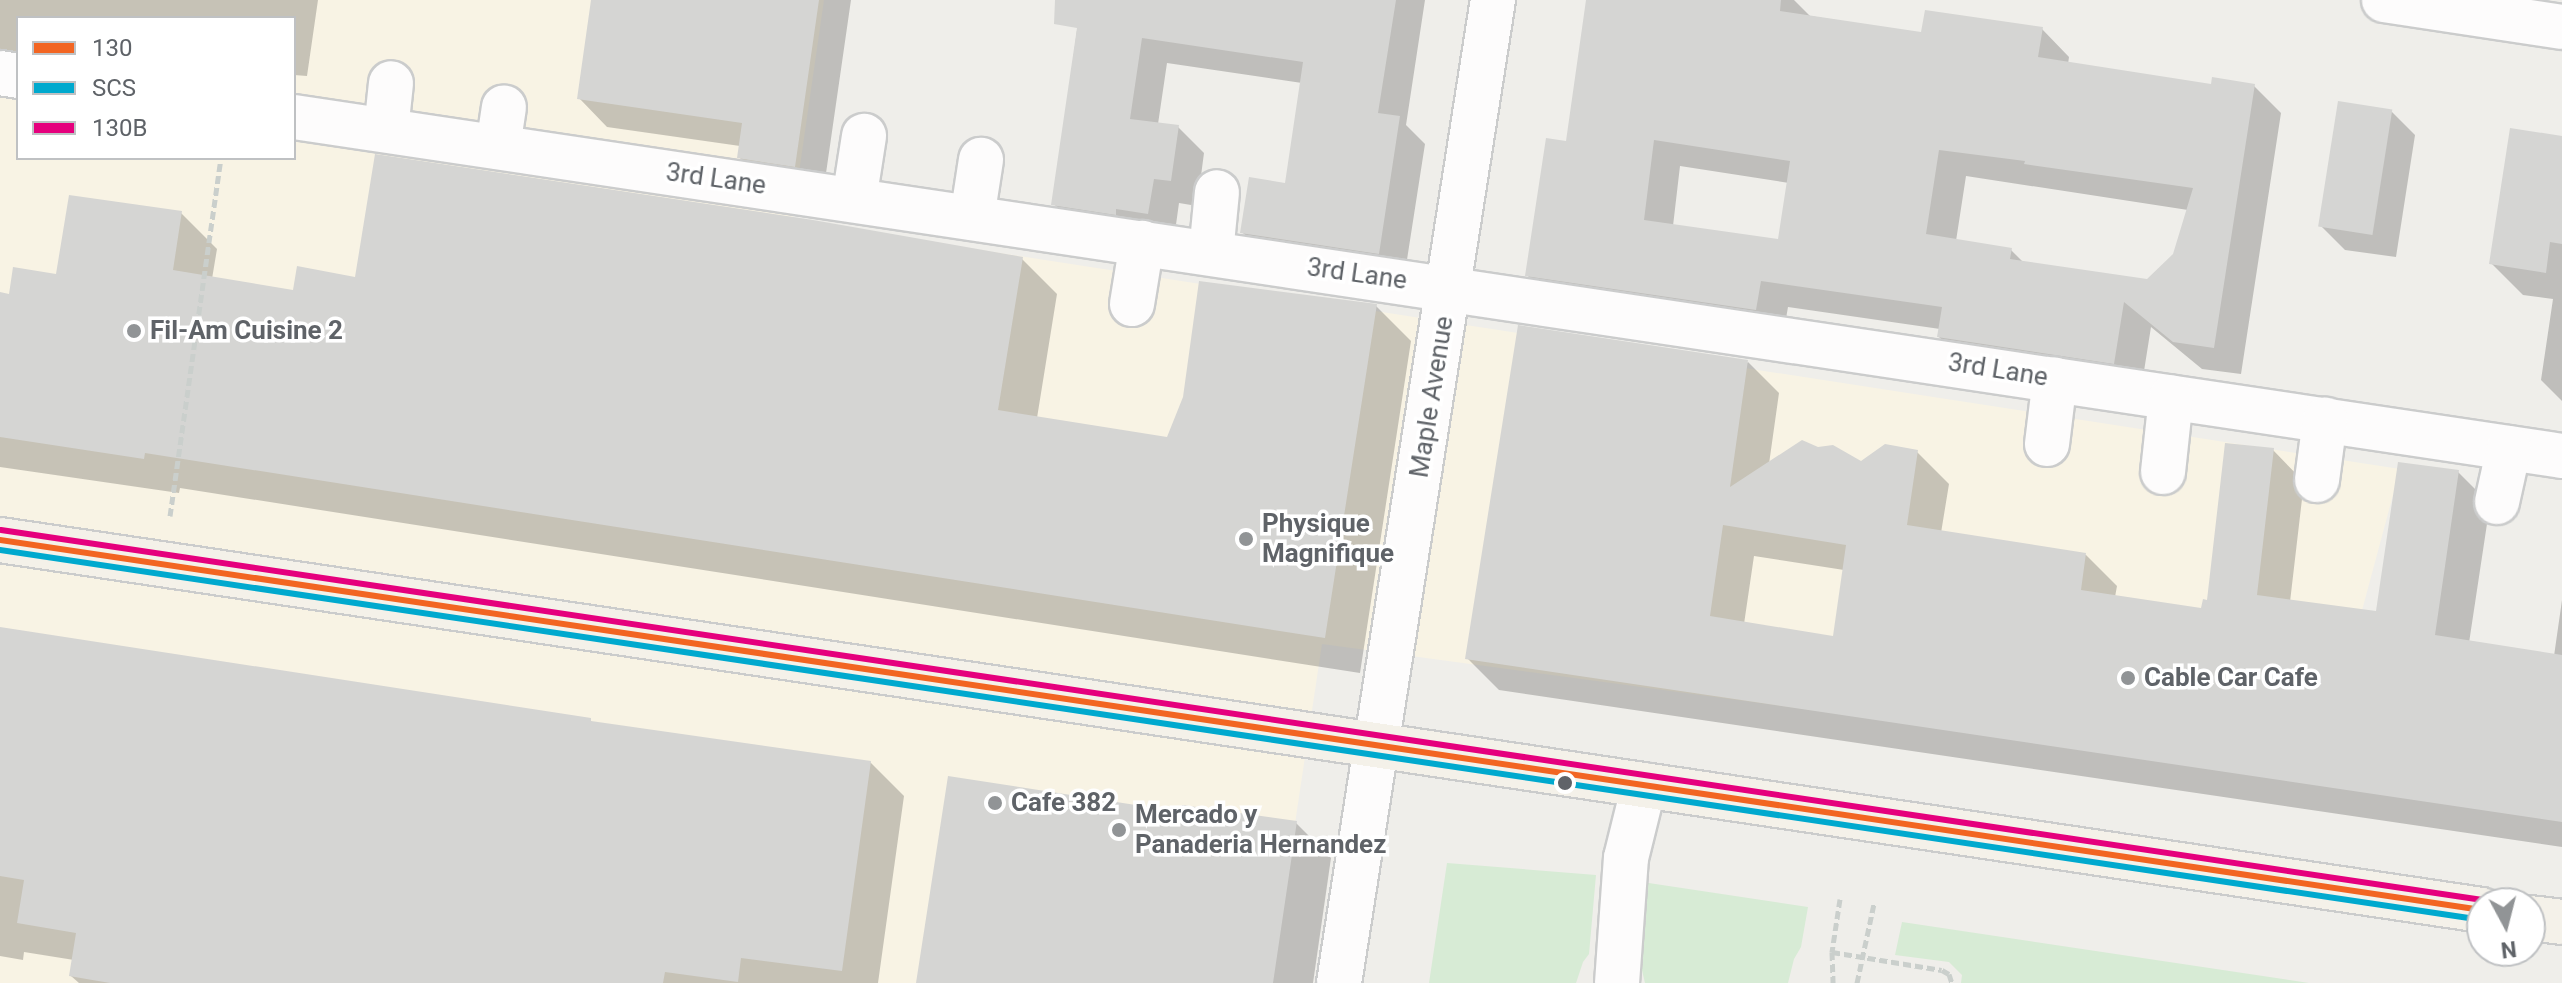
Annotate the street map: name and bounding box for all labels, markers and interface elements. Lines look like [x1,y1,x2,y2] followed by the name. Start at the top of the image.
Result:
[16,16,296,160] legend
[92,34,132,62] text: 130
[92,74,136,102] text: SCS
[92,114,147,142] text: 130B
[664,157,768,201] street label: 3rd Lane
[1305,252,1409,296] street label: 3rd Lane
[1404,314,1460,480] street label: Maple Avenue
[150,315,343,347] place label: Fil-Am Cuisine 2
[125,322,143,340] marker: Fil-Am Cuisine 2
[1946,347,2050,393] street label: 3rd Lane
[1262,508,1394,570] place label: Physique Magnifique
[1237,530,1255,548] marker: Physique Magnifique
[2144,662,2318,694] place label: Cable Car Cafe
[2119,669,2137,687] marker: Cable Car Cafe
[1557,775,1573,791] unlabelled marker
[1011,787,1116,819] place label: Cafe 382
[986,794,1004,812] marker: Cafe 382
[1135,799,1386,860] place label: Mercado y Panaderia Hernandez
[1110,821,1128,839] marker: Mercado y Panaderia Hernandez
[2466,887,2546,967] north arrow
[2500,936,2518,963] text: N

